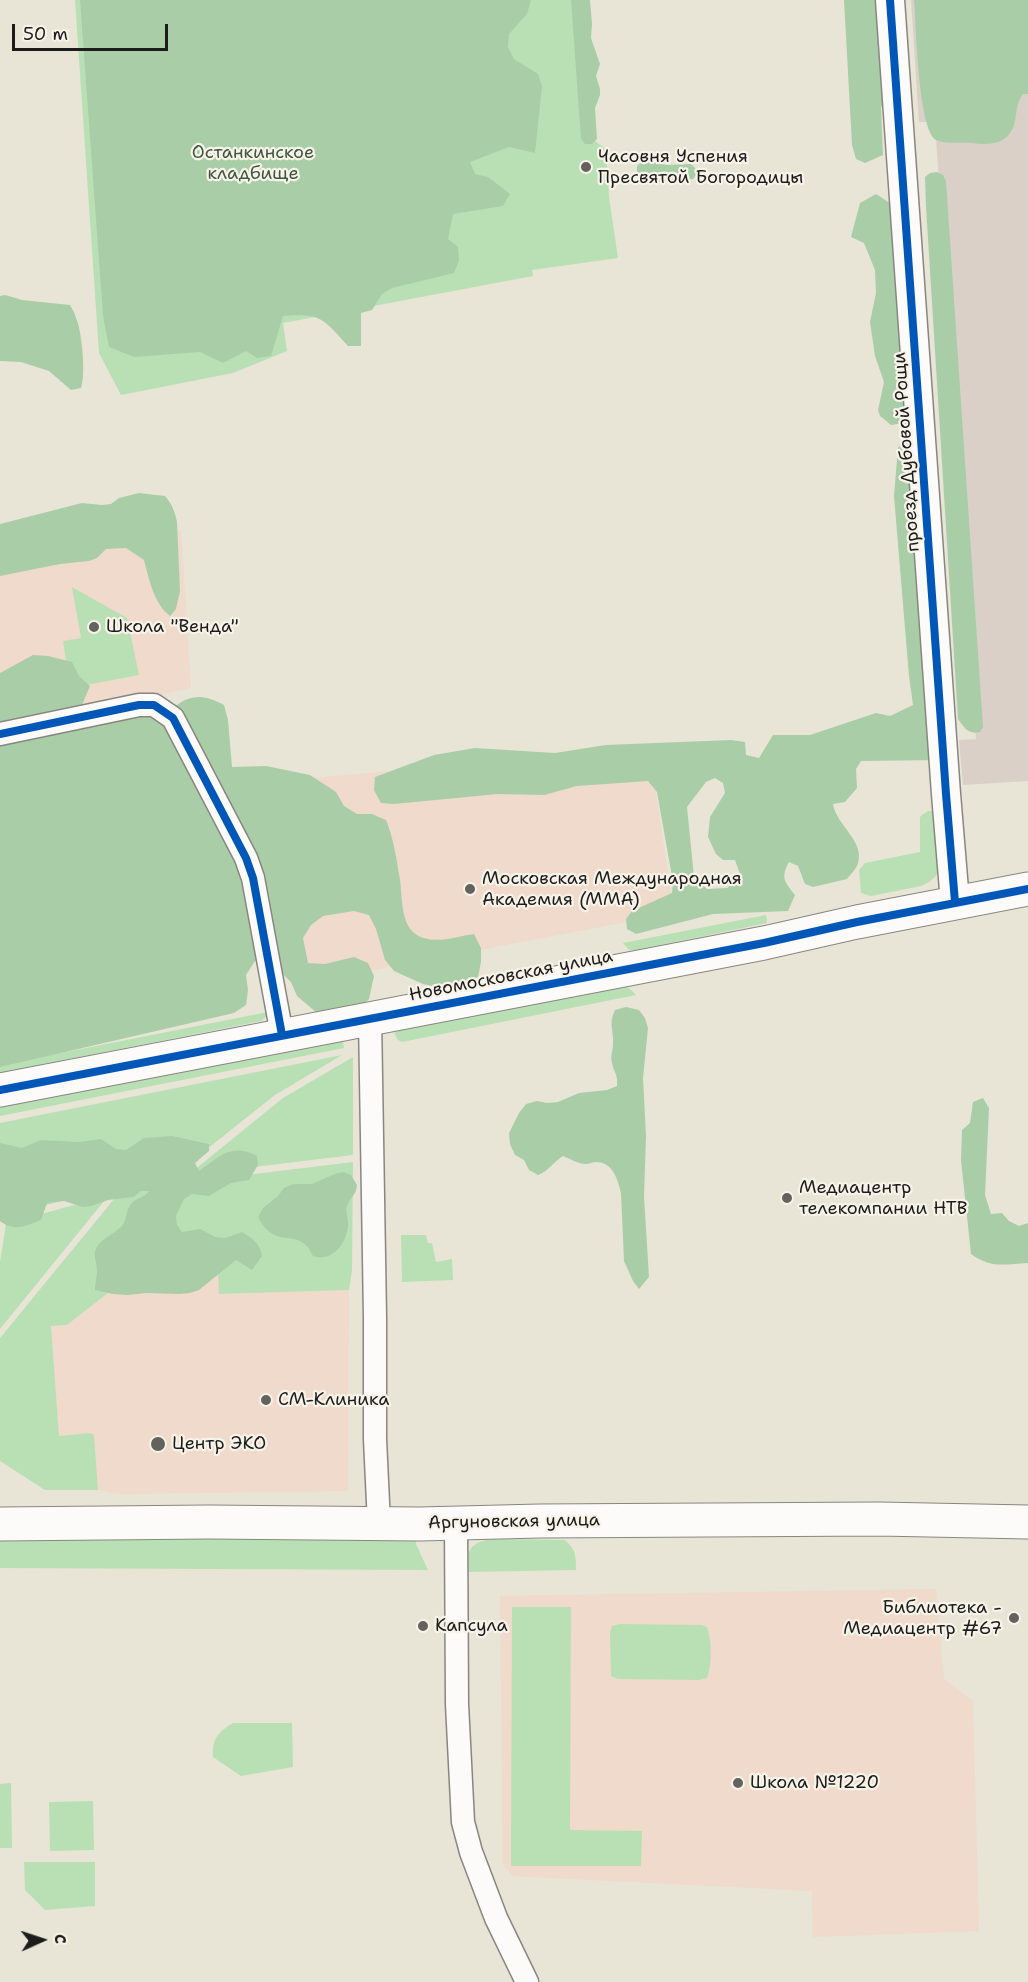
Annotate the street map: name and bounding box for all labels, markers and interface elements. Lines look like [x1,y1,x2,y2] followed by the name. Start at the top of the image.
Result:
[15,12,171,50] scale bar
[23,22,68,46] text: 50 m
[192,142,314,184] park label: Останкинское кладбище
[598,146,803,188] place label: Часовня Успения Пресвятой Богородицы
[579,160,593,174] marker: Часовня Успения Пресвятой Богородицы
[889,351,925,553] street label: проезд Дубовой Рощи
[106,616,239,638] place label: Школа "Венда"
[87,620,101,634] marker: Школа "Венда"
[482,868,742,910] place label: Московская Международная Академия (ММА)
[463,882,477,896] marker: Московская Международная Академия (ММА)
[407,946,615,1006] street label: Новомосковская улица
[799,1177,967,1220] place label: Медиацентр телекомпании НТВ
[780,1191,794,1205] marker: Медиацентр телекомпании НТВ
[278,1389,390,1411] place label: СМ-Клиника
[259,1393,273,1407] marker: СМ-Клиника
[172,1433,266,1455] place label: Центр ЭКО
[149,1435,167,1453] marker: Центр ЭКО
[428,1510,600,1534] street label: Аргуновская улица
[843,1597,1002,1640] place label: Библиотека - Медиацентр #67
[1007,1611,1021,1625] marker: Библиотека - Медиацентр #67
[435,1615,508,1637] place label: Капсула
[416,1619,430,1633] marker: Капсула
[750,1772,879,1794] place label: Школа №1220
[731,1776,745,1790] marker: Школа №1220
[12,1910,72,1970] north arrow
[50,1934,71,1944] text: С

